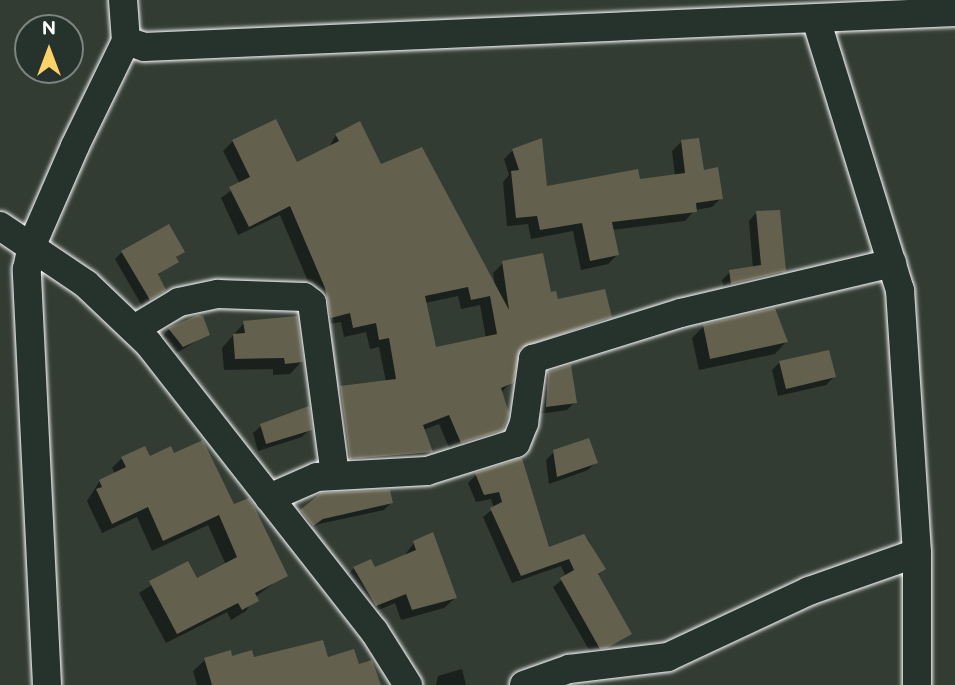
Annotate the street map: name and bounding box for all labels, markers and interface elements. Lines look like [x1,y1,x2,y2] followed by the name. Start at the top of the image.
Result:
[14,14,84,84] north arrow
[42,18,56,41] text: N

